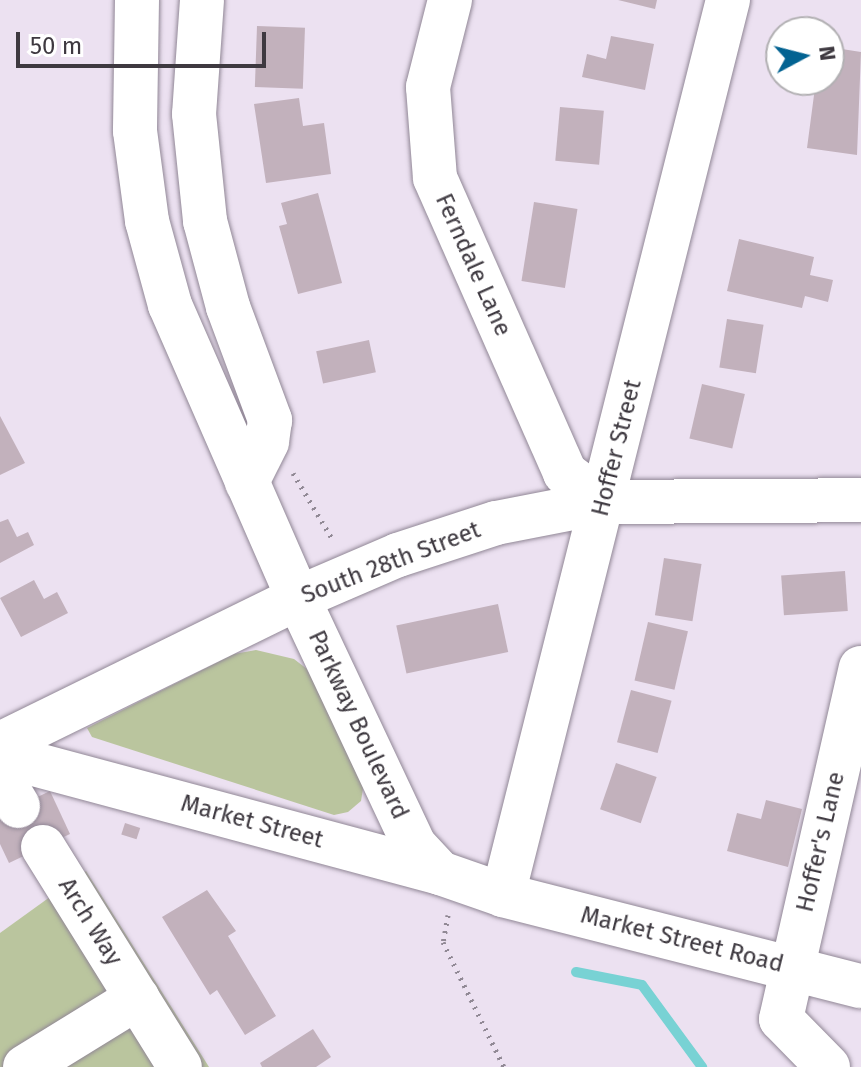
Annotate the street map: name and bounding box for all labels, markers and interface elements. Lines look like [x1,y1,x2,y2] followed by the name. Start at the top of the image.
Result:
[20,16,270,66] scale bar
[765,16,845,96] north arrow
[30,32,82,60] text: 50 m
[813,44,842,62] text: N
[429,189,517,341] street label: Ferndale Lane
[586,377,648,519] street label: Hoffer Street
[297,516,485,610] street label: South 28th Street
[302,626,414,824] street label: Parkway Boulevard
[791,769,851,915] street label: Hoffer's Lane
[178,789,326,855] street label: Market Street
[52,873,128,971] street label: Arch Way
[578,901,786,979] street label: Market Street Road

